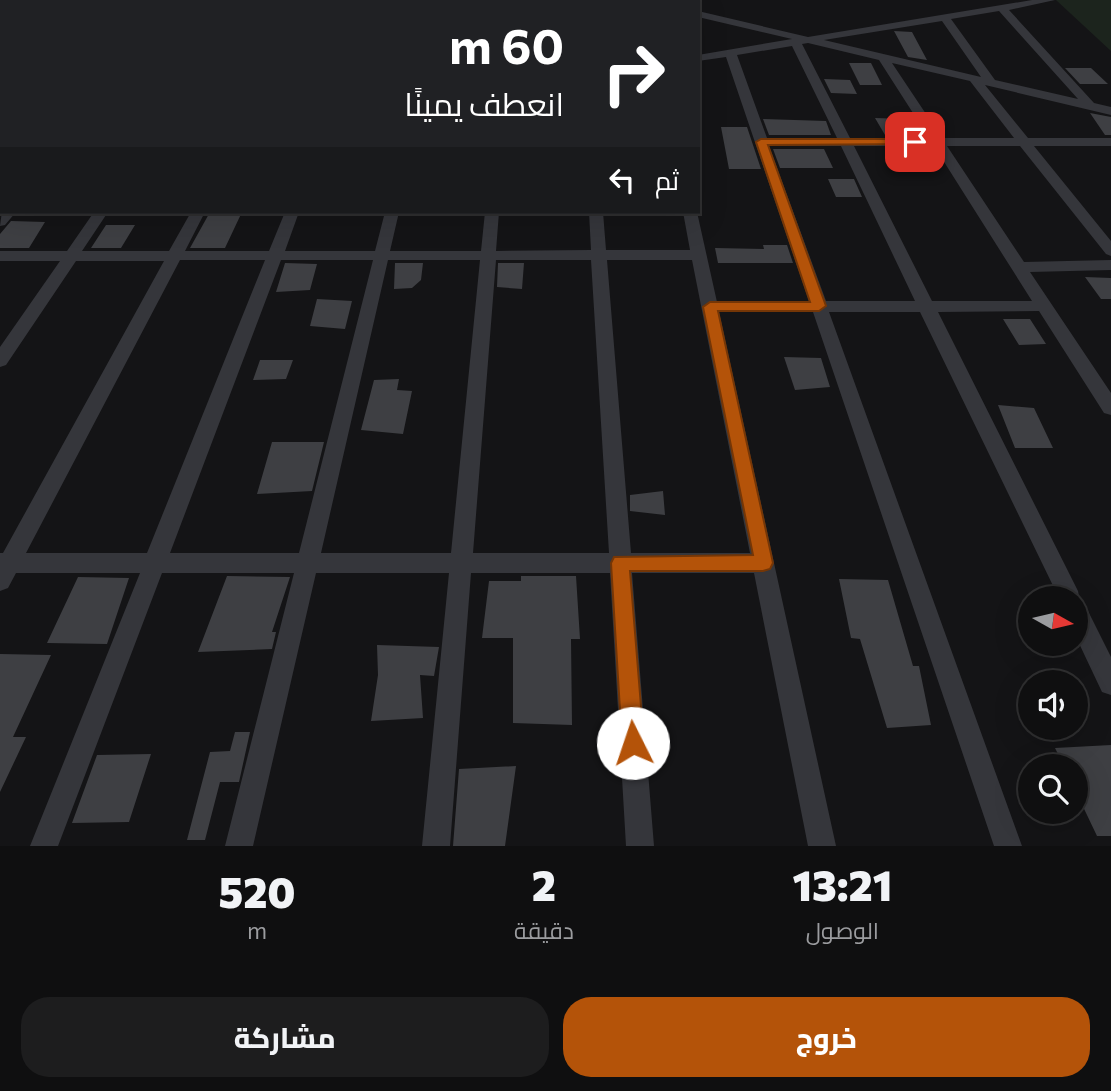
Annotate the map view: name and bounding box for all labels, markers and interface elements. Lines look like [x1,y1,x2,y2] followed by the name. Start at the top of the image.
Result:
[449,14,564,74] text: 60 m
[588,28,679,119] icon: right
[404,83,564,123] text: انعطف يمينًا
[885,112,945,172] pin
[896,123,934,161] icon: arrive
[603,161,641,199] icon: left
[655,164,679,195] text: ثم
[1018,586,1088,656] north arrow
[1018,586,1088,824] map controls
[1018,670,1088,740] button: sound
[596,706,670,780] position arrow
[1018,754,1088,824] button: search
[532,858,556,910] text: 2
[792,858,892,910] text: 13:21
[219,865,295,917] text: 520
[247,916,267,944] text: m
[514,916,574,944] text: دقيقة
[806,916,879,944] text: الوصول
[21,997,549,1077] button: مشاركة
[563,997,1090,1077] button: خروج

